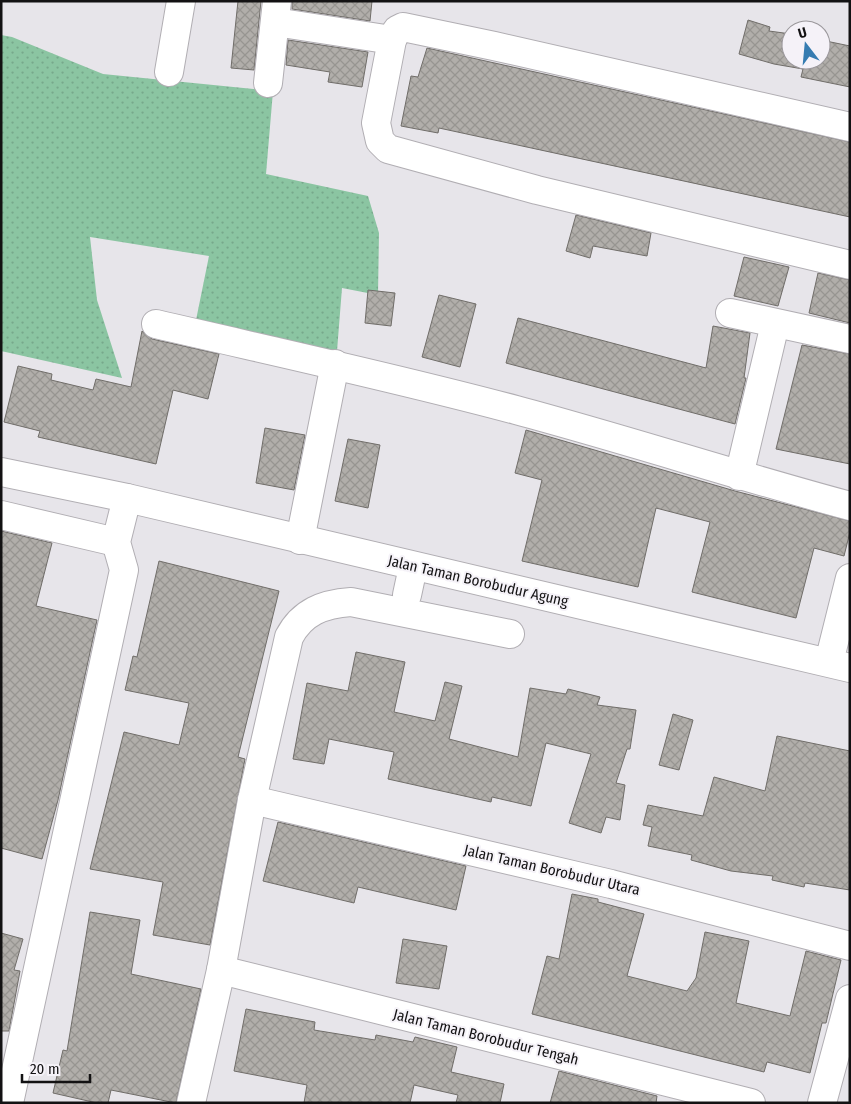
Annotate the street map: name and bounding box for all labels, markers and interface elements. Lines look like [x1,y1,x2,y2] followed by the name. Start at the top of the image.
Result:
[781,20,831,70] north arrow
[796,24,809,42] text: U
[386,551,570,611] street label: Jalan Taman Borobudur Agung
[462,841,642,899] street label: Jalan Taman Borobudur Utara
[391,1005,581,1069] street label: Jalan Taman Borobudur Tengah
[22,1052,90,1084] scale bar
[30,1060,60,1078] text: 20 m

